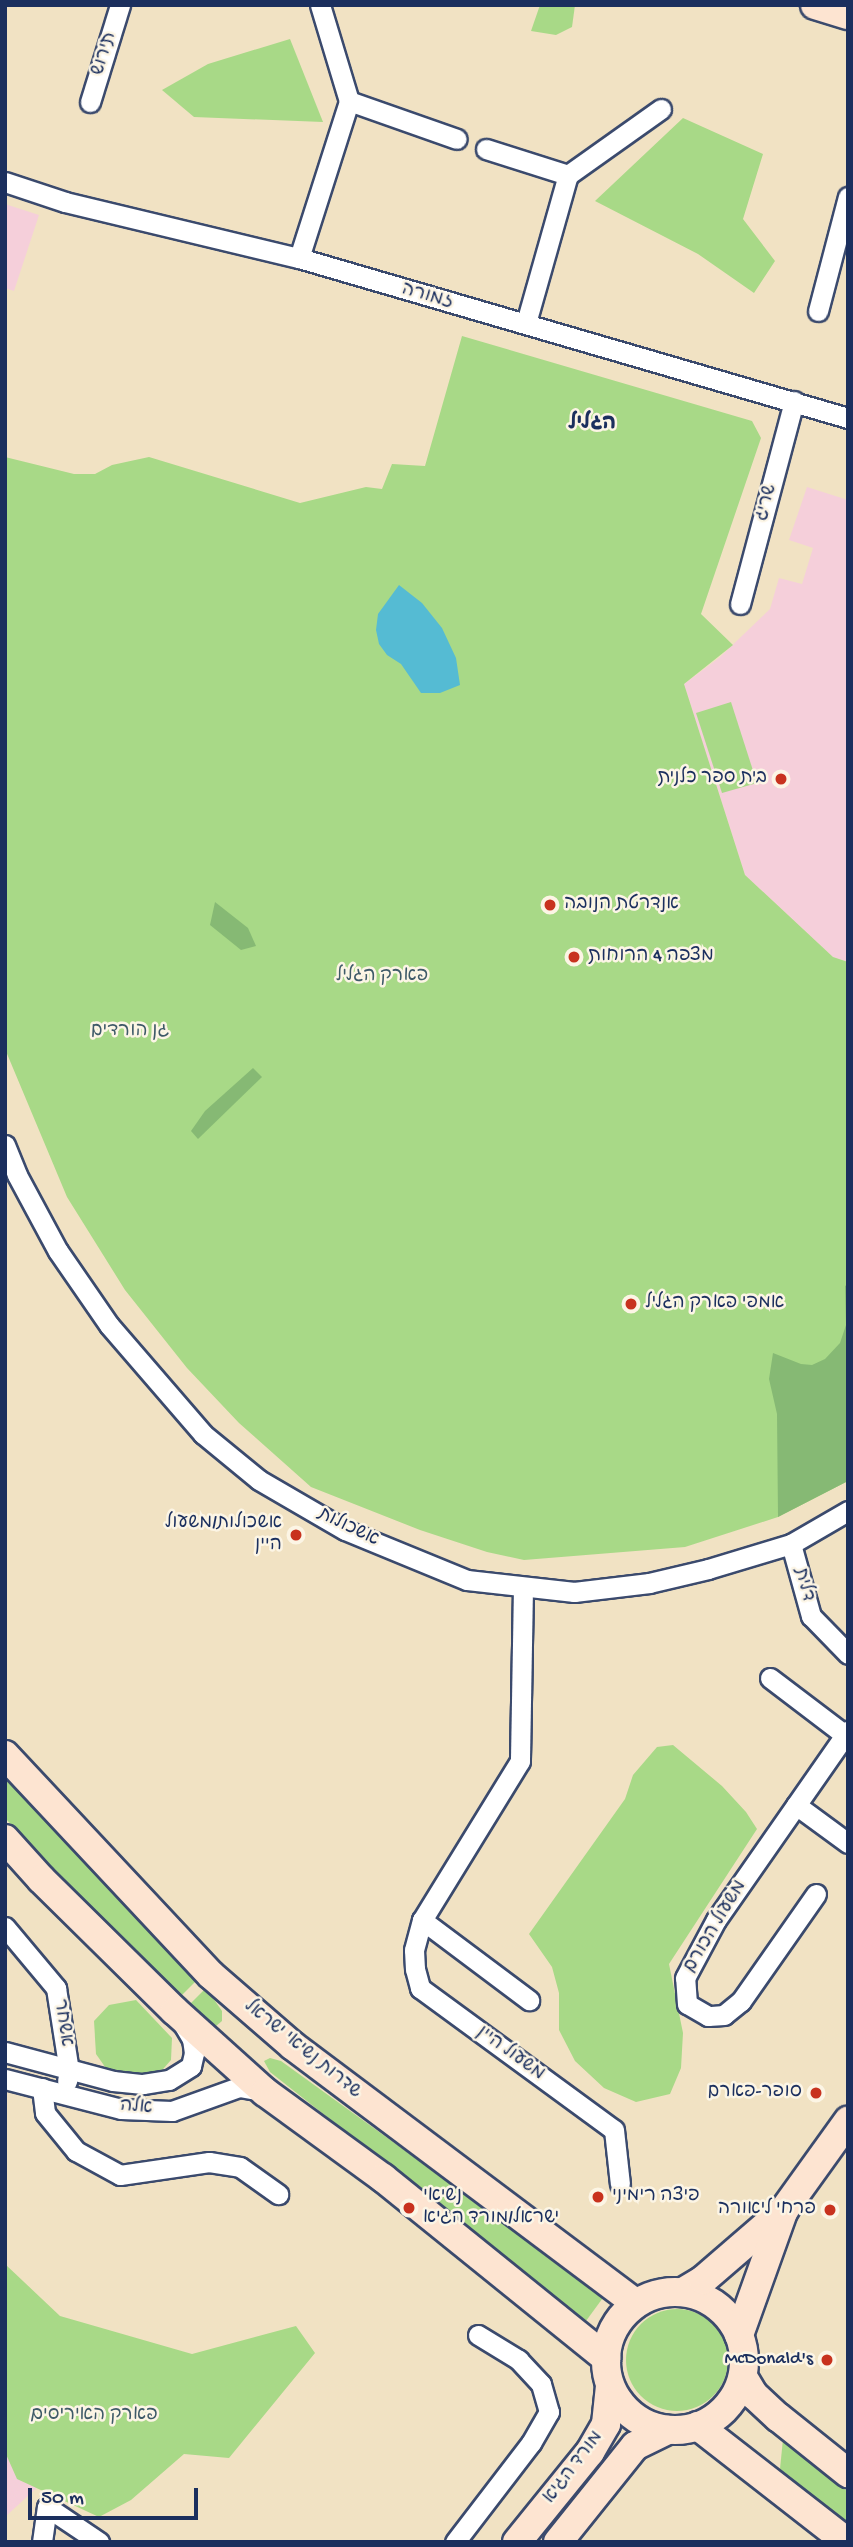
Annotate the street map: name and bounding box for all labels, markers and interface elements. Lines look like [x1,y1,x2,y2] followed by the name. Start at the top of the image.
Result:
[88,29,122,79] street label: תירוש
[399,279,455,315] street label: זמורה
[568,412,616,438] district label: הגליל
[751,482,783,524] street label: שריג
[657,768,767,790] place label: בית ספר כלנית
[773,771,789,787] marker: בית ספר כלנית
[564,894,679,916] place label: אנדרטת הנובה
[542,897,558,913] marker: אנדרטת הנובה
[588,946,714,968] place label: מצפה 4 הרוחות
[566,949,582,965] marker: מצפה 4 הרוחות
[336,966,428,988] park label: פארק הגליל
[91,1021,169,1043] park label: גן הורדים
[645,1293,784,1315] place label: אמפי פארק הגליל
[623,1296,639,1312] marker: אמפי פארק הגליל
[314,1503,382,1553] street label: אשכולות
[165,1513,282,1557] place label: אשכולות/משעול היין
[288,1527,304,1543] marker: אשכולות/משעול היין
[788,1566,818,1604] street label: דלית
[680,1877,752,1977] street label: משעול הכורם
[239,1996,365,2104] street label: שדרות נשיאי ישראל
[47,1998,77,2048] street label: אשחר
[471,2022,549,2086] street label: משעול היין
[708,2082,802,2104] place label: סופר-פארם
[808,2085,824,2101] marker: סופר-פארם
[119,2095,153,2121] street label: אלה
[423,2186,559,2230] place label: נשיאי ישראל/מורד הגיא
[612,2186,700,2208] place label: פיצה רימיני
[590,2189,606,2205] marker: פיצה רימיני
[718,2199,816,2221] place label: פרחי ליאורה
[401,2200,417,2216] marker: נשיאי ישראל/מורד הגיא
[822,2202,838,2218] marker: פרחי ליאורה
[724,2349,813,2371] place label: McDonald's
[819,2352,835,2368] marker: McDonald's
[30,2405,158,2427] park label: פארק האיריסים
[539,2427,609,2509] street label: מורד הגיא
[32,2474,201,2518] scale bar
[41,2487,84,2512] text: 50 m

